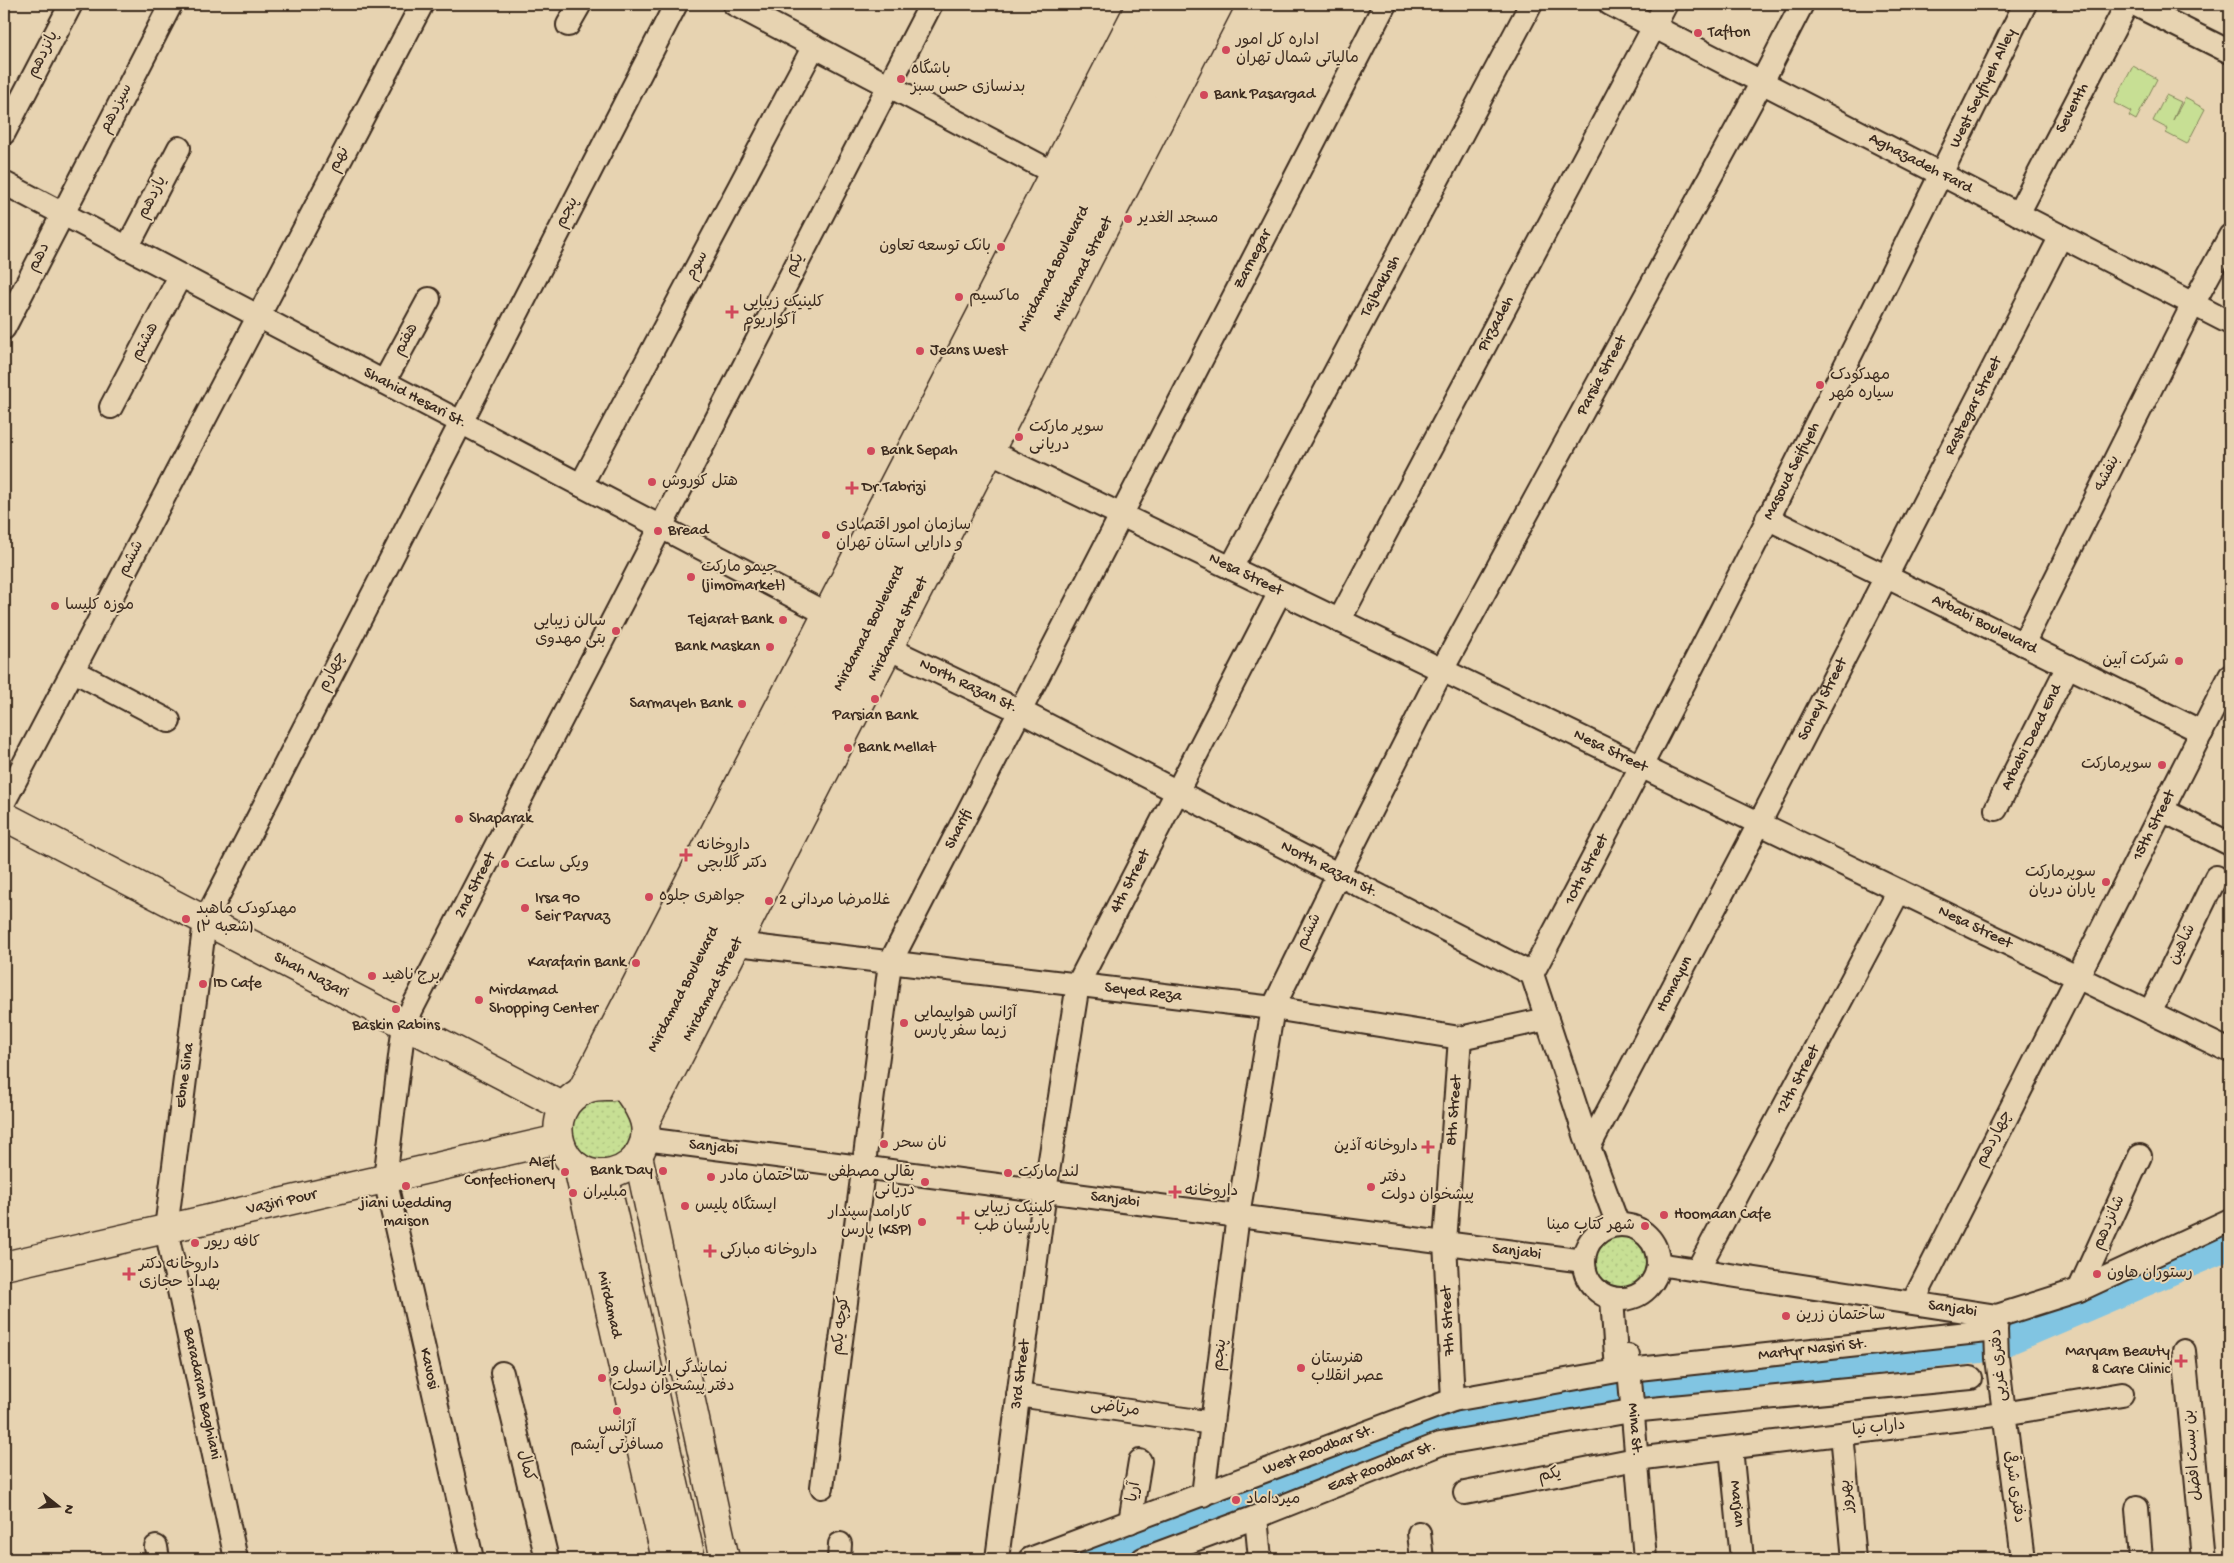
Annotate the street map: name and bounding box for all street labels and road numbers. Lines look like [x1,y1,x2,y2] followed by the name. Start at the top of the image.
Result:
[1946,25,2021,151] street label: West Seyfiyeh Alley
[24,28,64,82] street label: پانزدهم
[2052,80,2094,137] street label: Seventh
[96,81,138,137] street label: سیزدهم
[1865,129,1977,199] street label: Aghazadeh Fard
[325,144,355,176] street label: نهم
[134,174,172,222] street label: یازدهم
[552,194,584,232] street label: پنجم
[1014,202,1095,335] street label: Mirdamad Boulevard
[1048,212,1118,324] street label: Mirdamad Street
[1230,225,1277,293] street label: Zarnegar
[25,240,55,276] street label: دهم
[682,248,714,284] street label: سوم
[782,251,810,279] street label: یکم
[1356,252,1405,321] street label: Tajbakhsh
[1473,293,1519,356] street label: Pirzadeh
[128,320,164,364] street label: هشتم
[390,320,424,360] street label: هفتم
[1572,331,1632,420] street label: Parsia Street
[1941,352,2008,458] street label: Rastegar Street
[360,363,470,433] street label: Shahid Hesari St.
[1759,419,1825,523] street label: Masoud Seifiyeh
[2091,453,2125,495] street label: بنفشه
[115,538,149,580] street label: ششم
[1205,549,1287,602] street label: Nesa Street
[829,561,910,694] street label: Mirdamad Boulevard
[863,573,933,684] street label: Mirdamad Street
[1928,591,2041,659] street label: Arbabi Boulevard
[315,649,351,695] street label: چهارم
[1794,654,1853,744] street label: Soheyl Street
[916,655,1021,718] street label: North Razan St.
[1997,680,2067,794] street label: Arbabi Dead End
[1570,725,1652,778] street label: Nesa Street
[2128,786,2181,865] street label: 15th Street
[941,806,977,852] street label: Sharifi
[1560,830,1614,909] street label: 10th Street
[1277,837,1381,903] street label: North Razan St.
[1107,845,1156,917] street label: 4th Street
[451,848,501,921] street label: 2nd Street
[1935,902,2016,954] street label: Nesa Street
[1293,911,1327,953] street label: ششم
[644,922,725,1056] street label: Mirdamad Boulevard
[2165,922,2201,968] street label: شاهین
[678,933,748,1045] street label: Mirdamad Street
[270,948,352,1003] street label: Shah Nazari
[1652,953,1697,1015] street label: Homayun
[1103,978,1184,1007] street label: Seyed Reza
[172,1041,199,1109] street label: Ebne Sina
[1772,1041,1825,1119] street label: 12th Street
[1443,1073,1467,1146] street label: 8th Street
[1973,1107,2017,1171] street label: چهاردهم
[688,1135,739,1160] street label: Sanjabi
[244,1185,320,1220] street label: Vaziri Pour
[1089,1187,1141,1213] street label: Sanjabi
[2090,1193,2130,1253] street label: شانزدهم
[1491,1240,1542,1265] street label: Sanjabi
[592,1269,626,1341] street label: Mirdamad
[1438,1284,1460,1357] street label: 7th Street
[829,1295,855,1356] street label: کوچه یکم
[1927,1296,1978,1322] street label: Sanjabi
[178,1326,224,1462] street label: Baradaran Baghiani
[1988,1328,2012,1402] street label: دفتری غربی
[1757,1335,1869,1365] street label: Martyr Nasiri St.
[1007,1337,1035,1411] street label: 3rd Street
[1210,1338,1232,1372] street label: پنجم
[414,1346,442,1392] street label: Kavosi
[1089,1396,1141,1422] street label: مرتاضی
[1622,1402,1646,1457] street label: Mina St.
[2180,1408,2207,1502] street label: بن بست افضل
[1851,1416,1907,1442] street label: داراب نیا
[1261,1421,1378,1480] street label: West Roodbar St.
[1325,1437,1439,1497] street label: East Roodbar St.
[512,1448,538,1484] street label: کمال
[1999,1449,2031,1524] street label: دفتری شرقی
[1537,1465,1563,1487] street label: یکم
[1837,1478,1859,1515] street label: بهروز
[1123,1479,1146,1503] street label: آریا
[1725,1479,1748,1528] street label: Marjan

